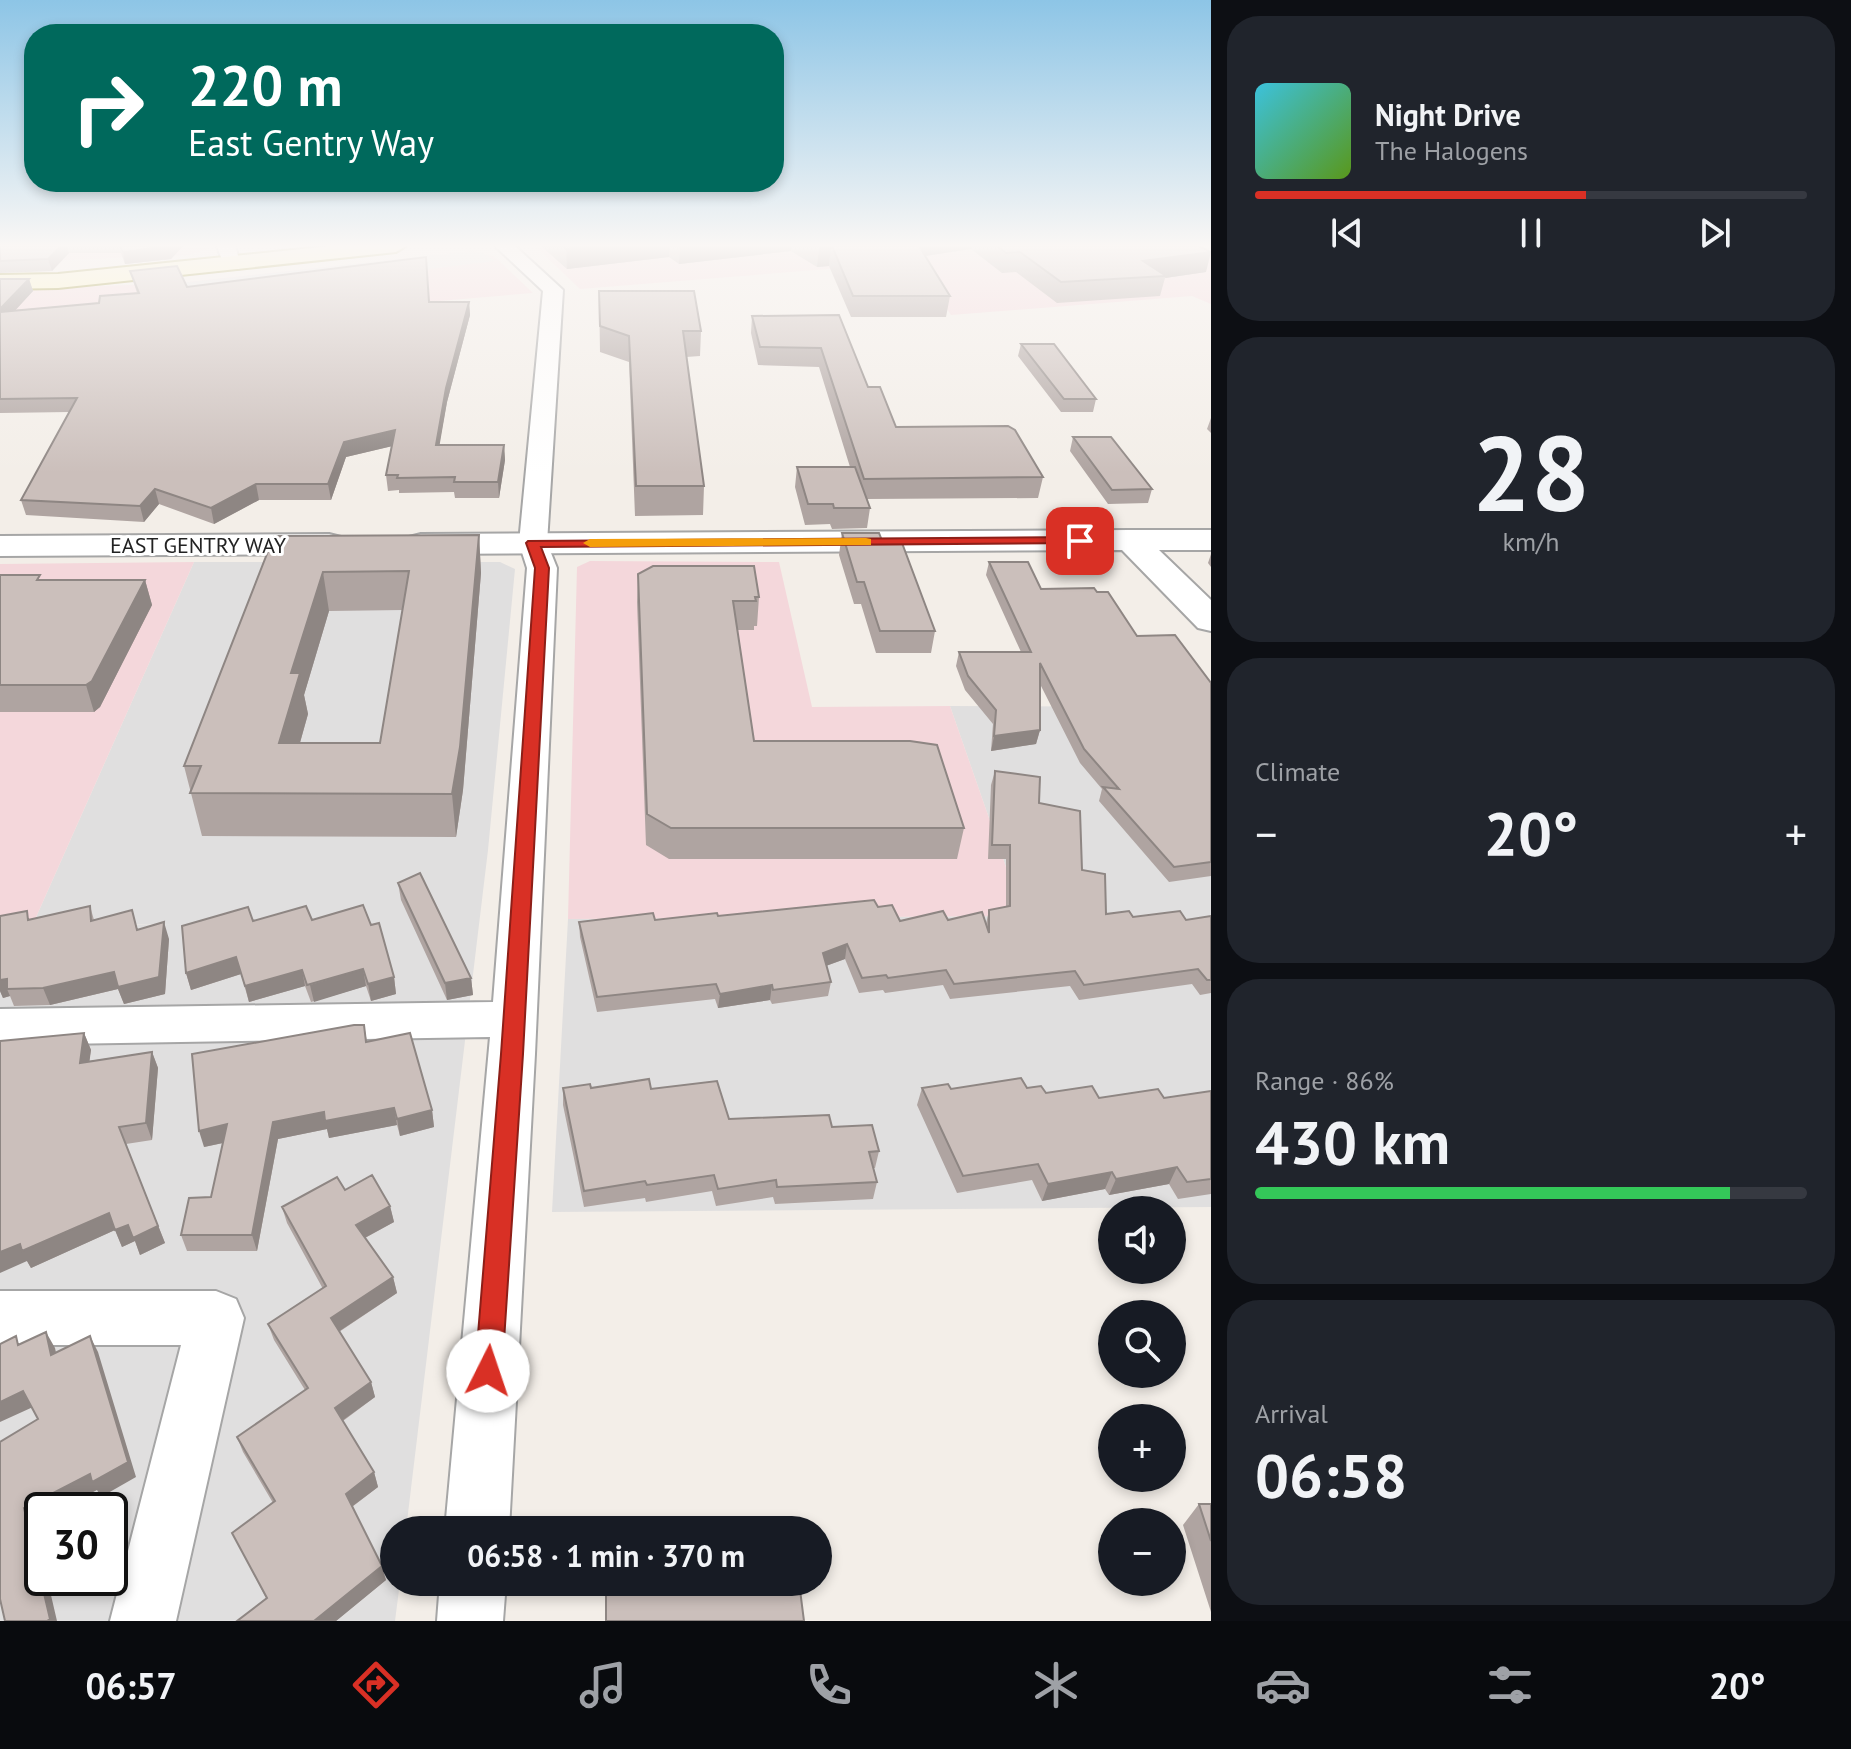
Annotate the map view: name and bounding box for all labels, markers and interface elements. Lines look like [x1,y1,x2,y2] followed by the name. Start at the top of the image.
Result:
[188,49,343,121] text: 220 m
[56,56,160,160] icon: right
[1375,95,1521,134] text: Night Drive
[188,119,434,166] text: East Gentry Way
[1375,134,1528,167] text: The Halogens
[1325,211,1369,255] icon: previous
[1509,211,1553,255] icon: pause
[1693,211,1737,255] icon: next
[1472,405,1590,540] text: 28
[1046,507,1114,575] pin
[1058,519,1102,563] icon: arrive
[1503,525,1560,558] text: km/h
[110,531,287,559] street label: EAST GENTRY WAY
[1255,755,1340,788] text: Climate
[1484,794,1578,872] text: 20°
[1255,805,1277,862] text: −
[1785,805,1807,862] text: +
[1255,1064,1394,1097] text: Range · 86%
[1255,1103,1450,1181] text: 430 km
[1098,1196,1186,1596] map controls
[1098,1196,1186,1284] button: sound
[1098,1300,1186,1388] button: search
[446,1329,530,1413] position arrow
[1255,1397,1328,1430] text: Arrival
[1098,1404,1186,1492] button: +
[1255,1436,1407,1514] text: 06:58
[24,1492,128,1596] speed limit sign: 30
[1098,1508,1186,1596] button: −
[467,1536,745,1575] text: 06:58 · 1 min · 370 m
[348,1657,404,1713] icon: directions
[575,1657,631,1713] icon: music
[801,1657,857,1713] icon: phone
[1028,1657,1084,1713] icon: climate
[1255,1657,1311,1713] icon: car
[1482,1657,1538,1713] icon: filters
[85,1662,177,1709] text: 06:57
[1709,1662,1765,1709] text: 20°

